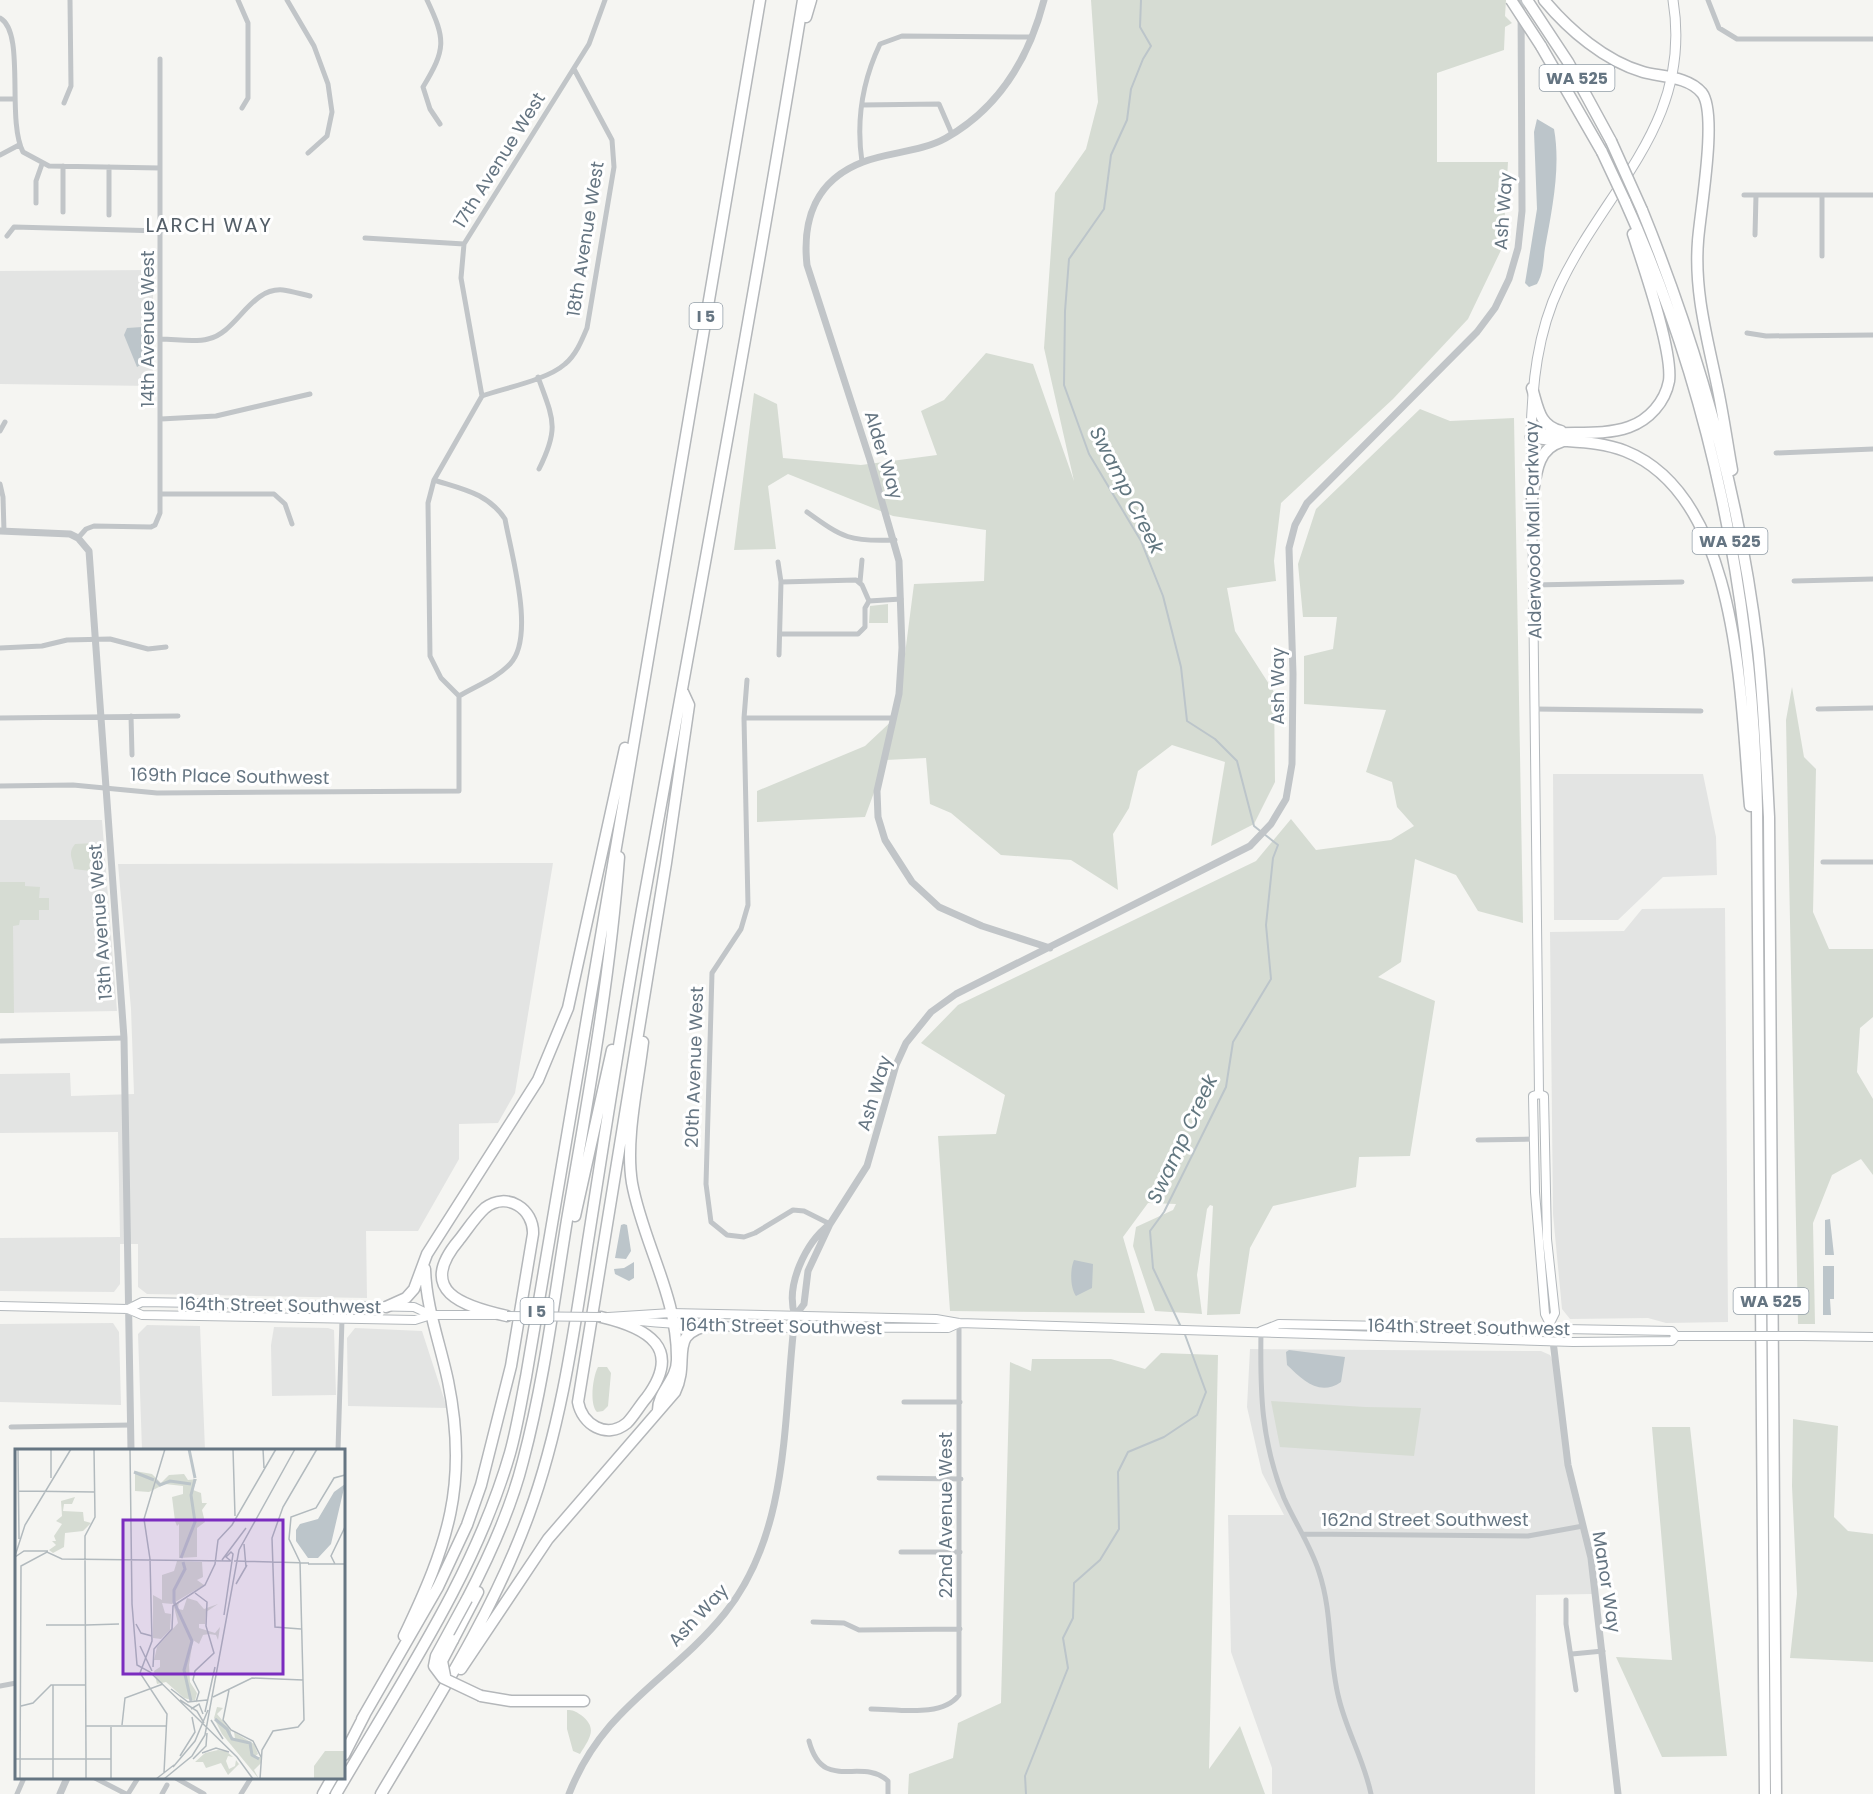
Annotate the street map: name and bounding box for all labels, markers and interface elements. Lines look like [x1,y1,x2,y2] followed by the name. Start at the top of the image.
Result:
[1540,65,1614,91] road number: WA 525
[447,87,551,233] street label: 17th Avenue West
[560,159,610,319] street label: 18th Avenue West
[1488,171,1518,251] street label: Ash Way
[145,211,273,239] district label: LARCH WAY
[135,250,160,408] street label: 14th Avenue West
[690,303,722,329] road number: I 5
[859,408,909,502] street label: Alder Way
[1083,421,1172,560] water label: Swamp Creek
[1519,421,1547,639] street label: Alderwood Mall Parkway
[1692,528,1768,554] road number: WA 525
[1265,647,1290,725] street label: Ash Way
[130,762,330,790] street label: 169th Place Southwest
[82,843,118,1001] street label: 13th Avenue West
[679,986,709,1148] street label: 20th Avenue West
[851,1052,897,1134] street label: Ash Way
[1140,1068,1225,1208] water label: Swamp Creek
[1734,1288,1808,1314] road number: WA 525
[179,1291,381,1319] street label: 164th Street Southwest
[520,1298,554,1324] road number: I 5
[680,1312,882,1340] street label: 164th Street Southwest
[1368,1313,1570,1341] street label: 164th Street Southwest
[933,1432,958,1598] street label: 22nd Avenue West
[15,1449,345,1779] inset map
[1321,1507,1529,1532] street label: 162nd Street Southwest
[1587,1530,1627,1634] street label: Manor Way
[662,1578,734,1652] street label: Ash Way

